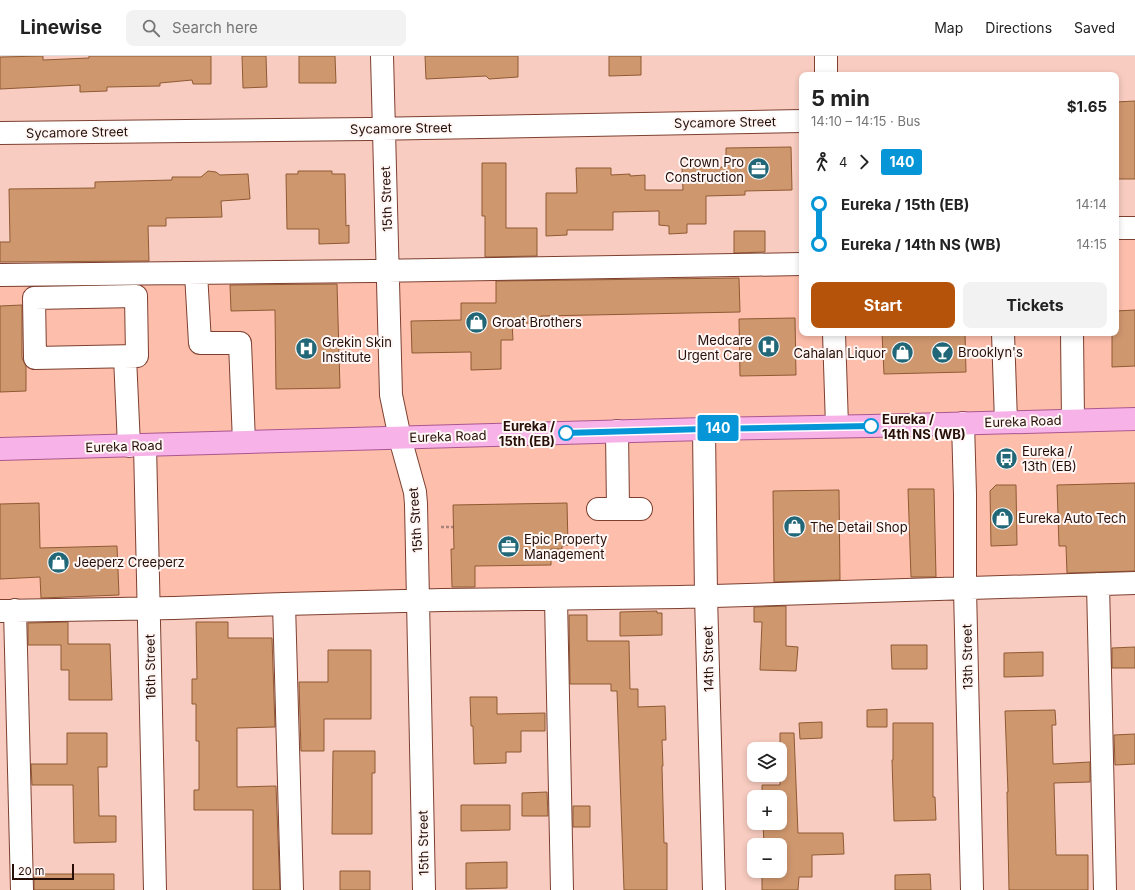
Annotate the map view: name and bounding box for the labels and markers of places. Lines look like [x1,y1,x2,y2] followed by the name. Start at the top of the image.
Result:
[665,154,744,185] place label: Crown Pro Construction
[746,156,772,182] office icon: Crown Pro Construction
[463,309,489,335] shop icon: Groat Brothers
[492,314,582,330] place label: Groat Brothers
[677,332,752,363] place label: Medcare Urgent Care
[322,334,392,365] place label: Grekin Skin Institute
[755,334,781,360] hospital icon: Medcare Urgent Care
[294,336,320,362] hospital icon: Grekin Skin Institute
[930,339,956,365] bar icon: Brooklyn's
[889,340,915,366] shop icon: Cahalan Liquor
[958,344,1023,360] place label: Brooklyn's
[794,345,886,361] place label: Cahalan Liquor
[882,411,966,442] place label: Eureka / 14th NS (WB)
[499,418,555,449] place label: Eureka / 15th (EB)
[863,418,879,434] marker: Eureka / 14th NS (WB)
[558,425,574,441] marker: Eureka / 15th (EB)
[1022,443,1077,474] place label: Eureka / 13th (EB)
[993,445,1019,471] bus stop icon: Eureka / 13th (EB)
[990,505,1016,531] shop icon: Eureka Auto Tech
[1018,510,1126,526] place label: Eureka Auto Tech
[782,514,808,540] shop icon: The Detail Shop
[810,519,908,535] place label: The Detail Shop
[524,531,607,562] place label: Epic Property Management
[496,533,522,559] office icon: Epic Property Management
[46,549,72,575] shop icon: Jeeperz Creeperz
[74,554,185,570] place label: Jeeperz Creeperz

